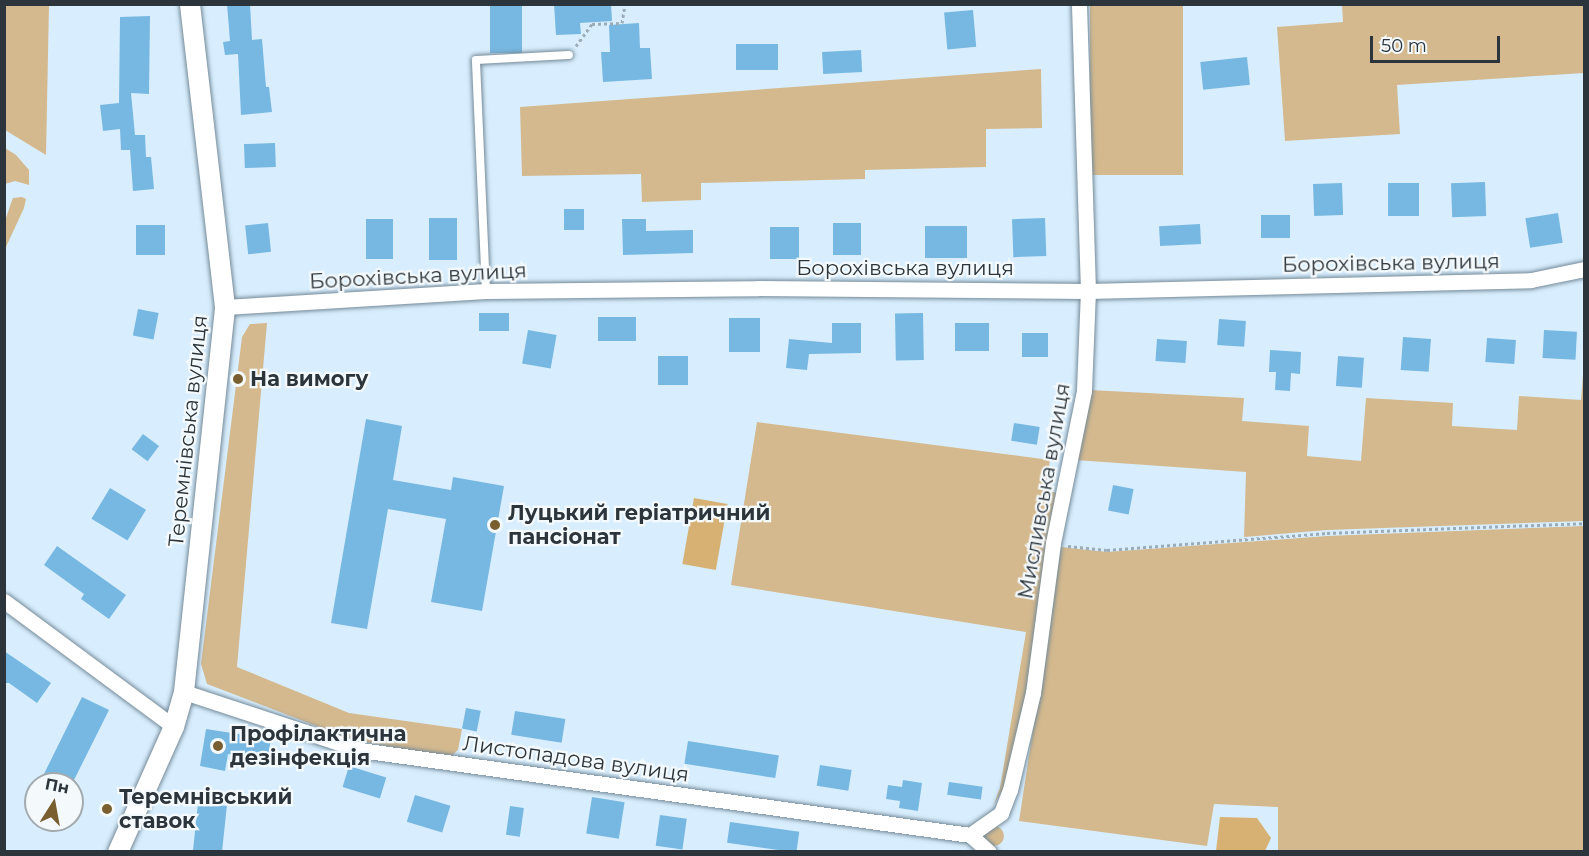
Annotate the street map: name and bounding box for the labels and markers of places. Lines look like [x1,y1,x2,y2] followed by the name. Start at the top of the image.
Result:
[250,366,368,392] place label: На вимогу
[231,372,245,386] marker: На вимогу
[508,500,770,550] place label: Луцький геріатричний пансіонат
[486,516,504,534] marker: Луцький геріатричний пансіонат
[230,721,406,771] place label: Профілактична дезінфекція
[211,739,225,753] marker: Профілактична дезінфекція
[119,784,292,834] place label: Теремнівський ставок
[100,802,114,816] marker: Теремнівський ставок

